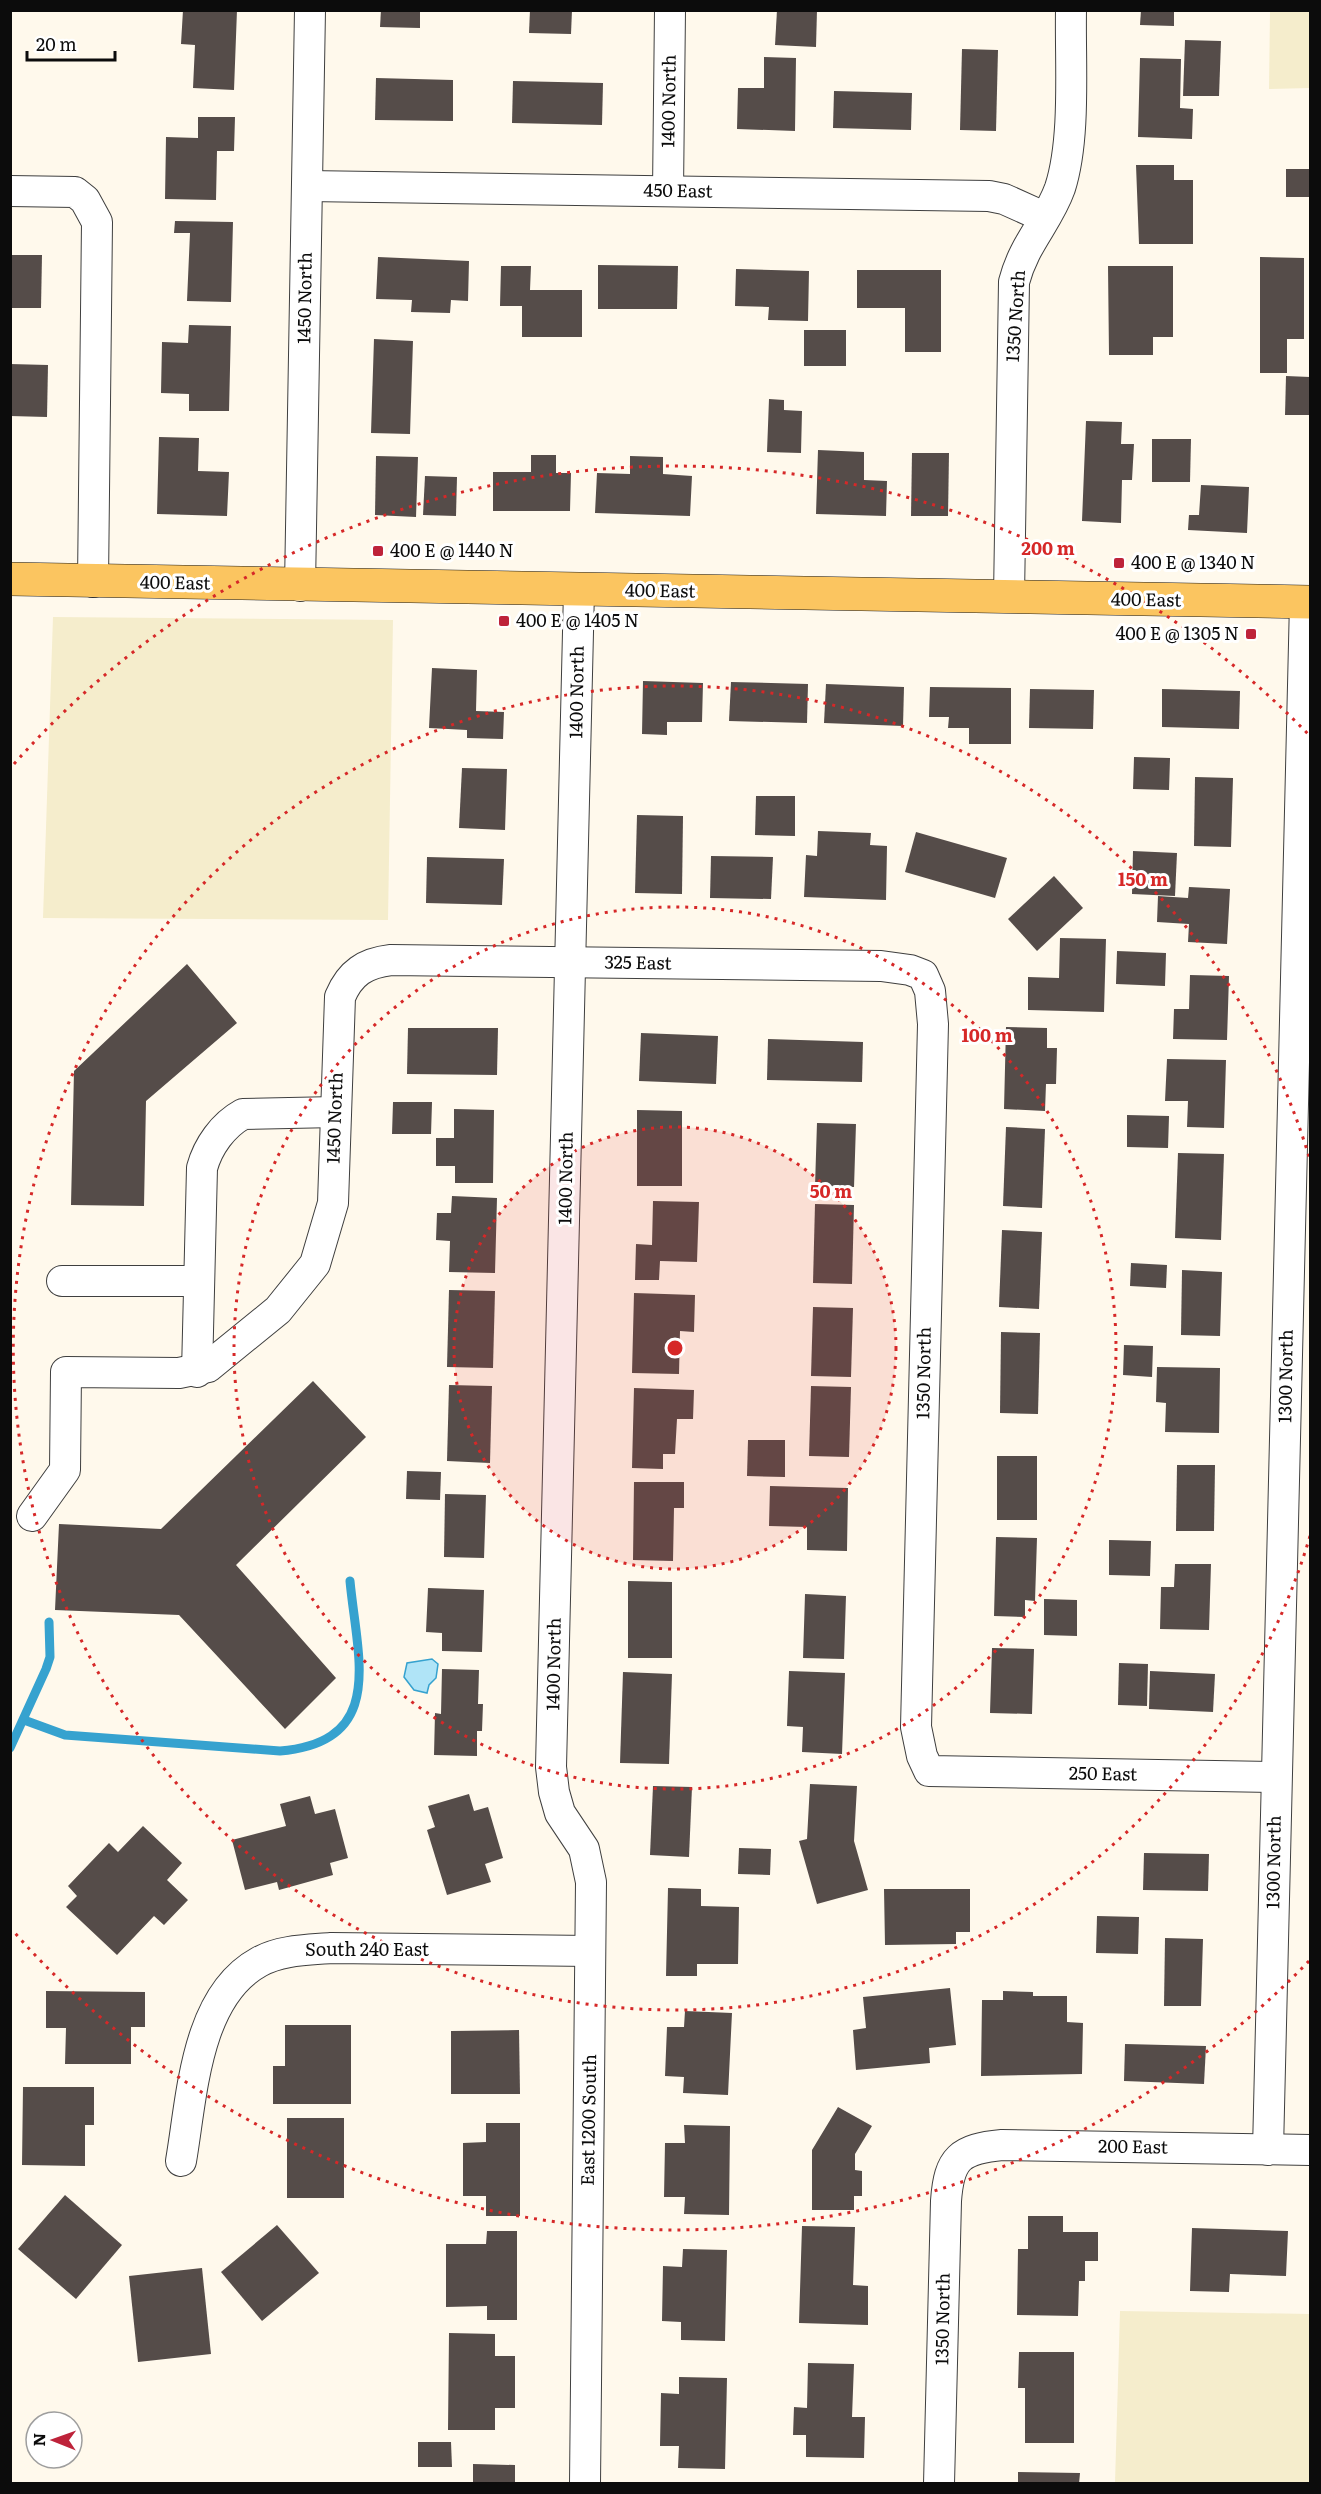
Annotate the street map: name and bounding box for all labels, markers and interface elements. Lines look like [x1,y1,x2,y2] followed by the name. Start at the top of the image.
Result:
[27,24,116,62] scale bar
[36,30,77,57] text: 20 m
[653,54,682,148] street label: 1400 North
[643,175,714,204] street label: 450 East
[289,252,318,344] street label: 1450 North
[998,269,1031,363] street label: 1350 North
[1021,534,1075,561] text: 200 m
[390,536,514,563] place label: 400 E @ 1440 N
[371,544,385,558] marker: 400 E @ 1440 N
[1131,548,1255,575] place label: 400 E @ 1340 N
[1112,556,1126,570] marker: 400 E @ 1340 N
[140,567,211,596] street label: 400 East
[625,575,696,604] street label: 400 East
[1111,584,1182,613] street label: 400 East
[516,606,639,633] place label: 400 E @ 1405 N
[497,614,511,628] marker: 400 E @ 1405 N
[1115,619,1239,646] place label: 400 E @ 1305 N
[1244,627,1258,641] marker: 400 E @ 1305 N
[561,645,590,739] street label: 1400 North
[1118,865,1168,892] text: 150 m
[604,947,673,976] street label: 325 East
[961,1021,1013,1048] text: 100 m
[318,1071,349,1164] street label: 1450 North
[550,1131,579,1225] street label: 1400 North
[810,1177,852,1204] text: 50 m
[908,1326,937,1419] street label: 1350 North
[1270,1329,1299,1423] street label: 1300 North
[665,1338,685,1358] centre of rings
[538,1617,567,1711] street label: 1400 North
[1069,1758,1138,1787] street label: 250 East
[1258,1815,1287,1909] street label: 1300 North
[305,1935,430,1962] street label: South 240 East
[573,2054,602,2186] street label: East 1200 South
[1098,2131,1169,2160] street label: 200 East
[927,2272,956,2365] street label: 1350 North
[24,2410,84,2470] north arrow
[26,2433,50,2447] text: N

